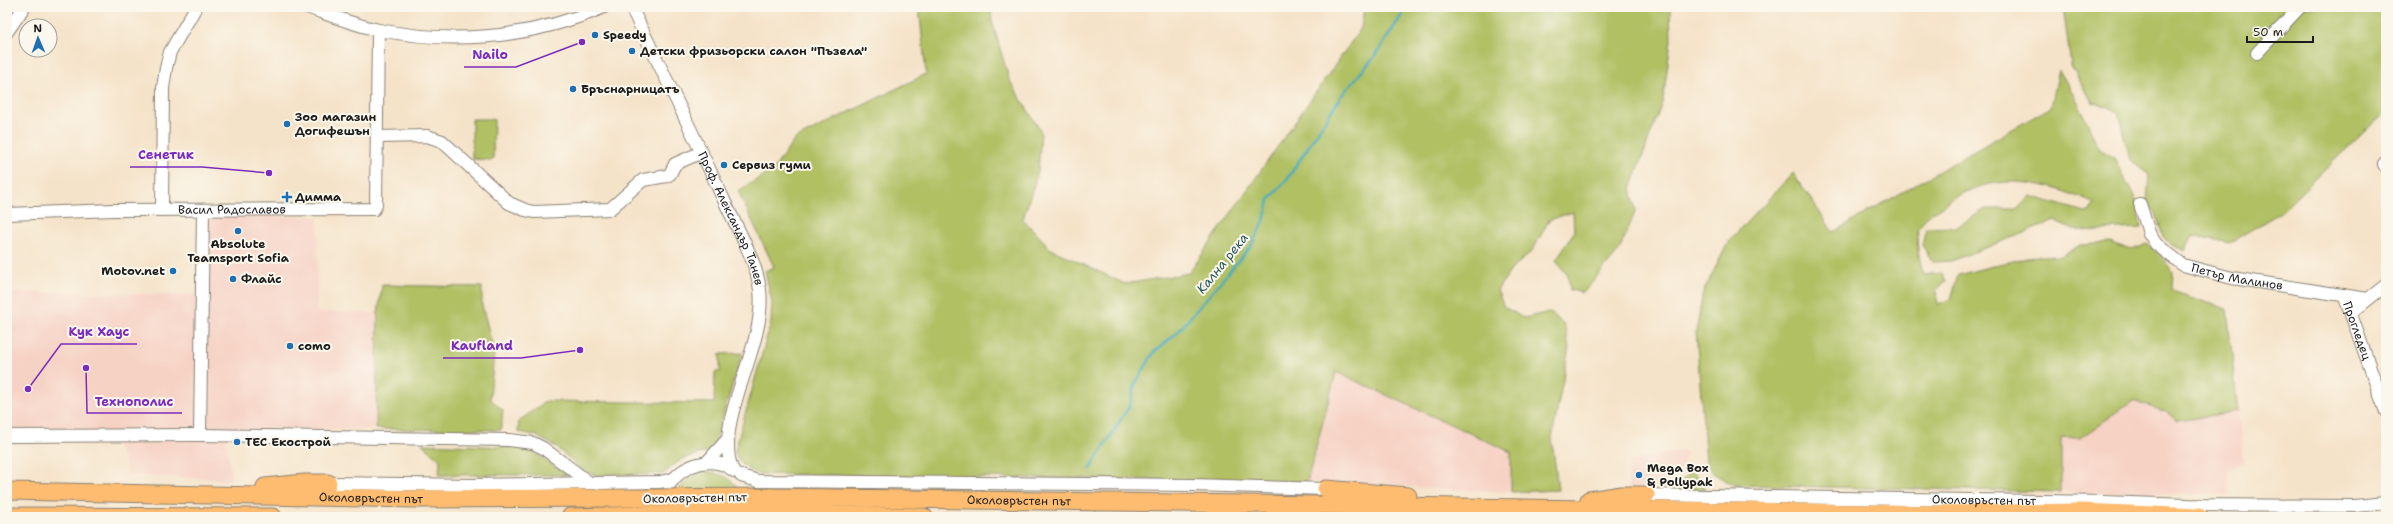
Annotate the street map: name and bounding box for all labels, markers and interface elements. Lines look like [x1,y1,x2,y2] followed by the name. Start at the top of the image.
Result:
[18,18,58,58] north arrow
[2247,18,2313,44] scale bar
[33,21,43,36] text: N
[2253,24,2283,40] text: 50 m
[603,27,647,43] place label: Speedy
[590,30,600,40] marker: Speedy
[464,42,516,67] callout: Nailo
[640,43,867,59] place label: Детски фризьорски салон "Пъзела"
[472,46,508,63] text: Nailo
[627,46,637,56] marker: Детски фризьорски салон "Пъзела"
[581,81,680,97] place label: Бръснарницатъ
[568,84,578,94] marker: Бръснарницатъ
[295,109,377,139] place label: Зоо магазин Догифешън
[282,119,292,129] marker: Зоо магазин Догифешън
[130,142,202,167] callout: Сенетик
[138,146,194,163] text: Сенетик
[694,149,767,287] street label: Проф. Александър Танев
[732,157,812,173] place label: Сервиз гуми
[719,160,729,170] marker: Сервиз гуми
[295,189,342,205] place label: Димма
[282,192,292,202] marker: Димма
[178,201,286,218] street label: Васил Радославов
[233,226,243,236] marker: Absolute Teamsport Sofia
[1193,230,1252,297] water label: Кална река
[187,236,290,266] place label: Absolute Teamsport Sofia
[2190,260,2284,294] street label: Петър Малинов
[101,263,165,279] place label: Motov.net
[168,266,178,276] marker: Motov.net
[241,271,282,287] place label: Флайс
[228,274,238,284] marker: Флайс
[2339,299,2375,363] street label: Прогледец
[61,319,137,344] callout: Кук Хаус
[69,323,130,340] text: Кук Хаус
[443,333,521,358] callout: Kaufland
[451,337,513,354] text: Kaufland
[298,338,331,354] place label: como
[285,341,295,351] marker: como
[87,388,182,413] callout: Технополис
[95,393,173,410] text: Технополис
[245,434,332,450] place label: ТЕС Екострой
[232,437,242,447] marker: ТЕС Екострой
[1647,460,1713,490] place label: Mega Box & Pollypak
[1634,470,1644,480] marker: Mega Box & Pollypak
[319,489,424,507] street label: Околовръстен път
[643,489,748,507] street label: Околовръстен път
[1932,491,2037,509] street label: Околовръстен път
[967,492,1072,509] street label: Околовръстен път

